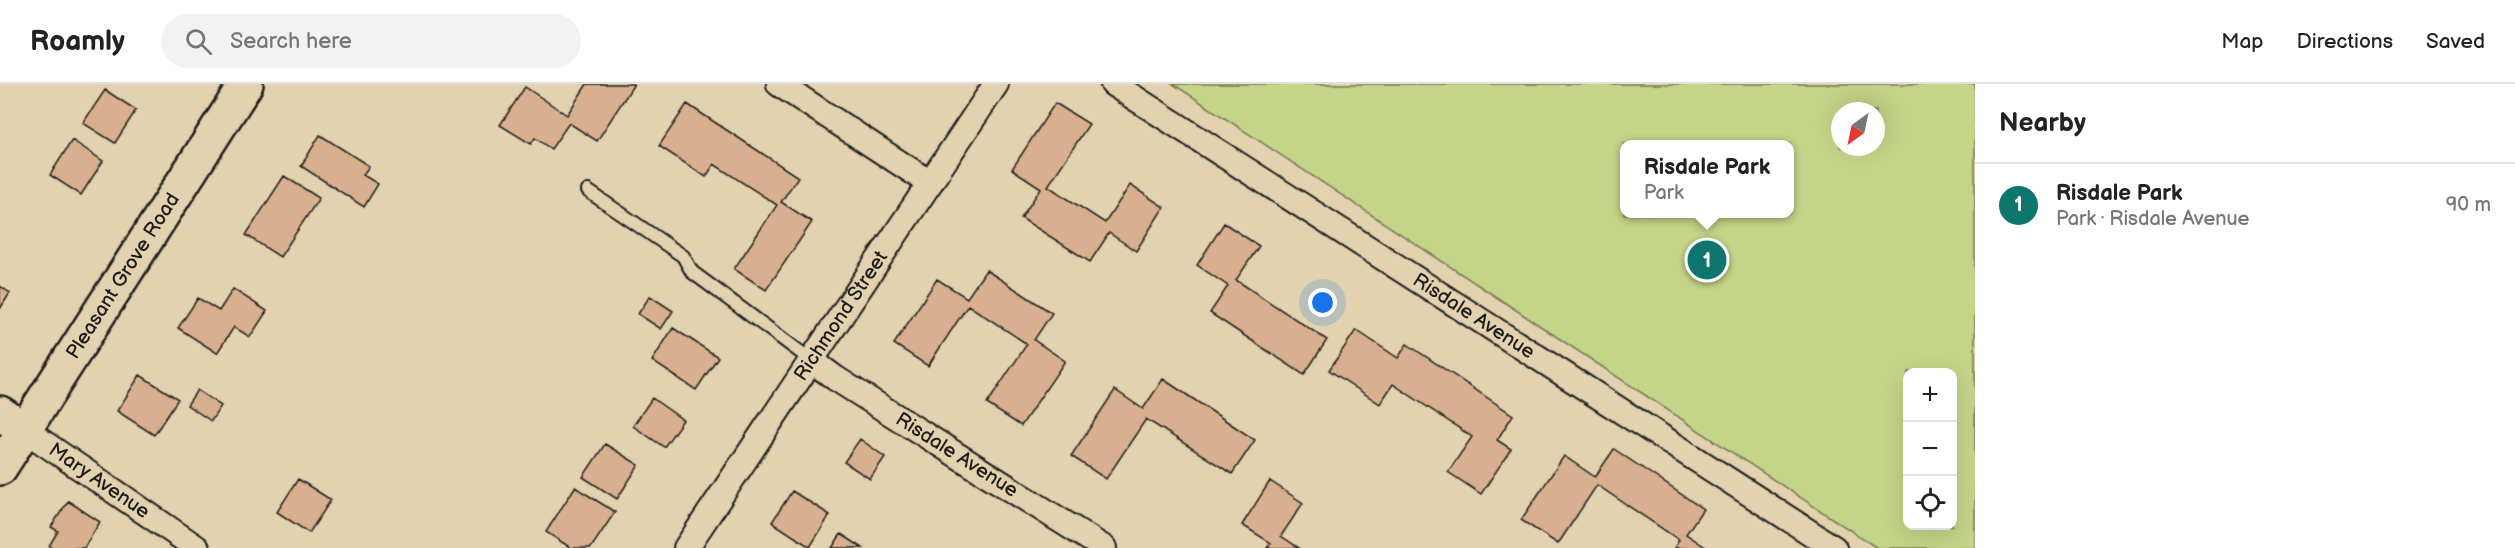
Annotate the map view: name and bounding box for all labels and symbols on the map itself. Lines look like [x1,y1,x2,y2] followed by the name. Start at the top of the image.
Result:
[1831,102,1885,156] north arrow
[61,189,185,363] street label: Pleasant Grove Road
[1688,238,1726,282] pin: 1
[789,246,893,386] street label: Richmond Street
[1408,268,1539,364] street label: Risdale Avenue
[1308,288,1337,317] your location
[891,407,1023,503] street label: Risdale Avenue
[44,438,154,524] street label: Mary Avenue

